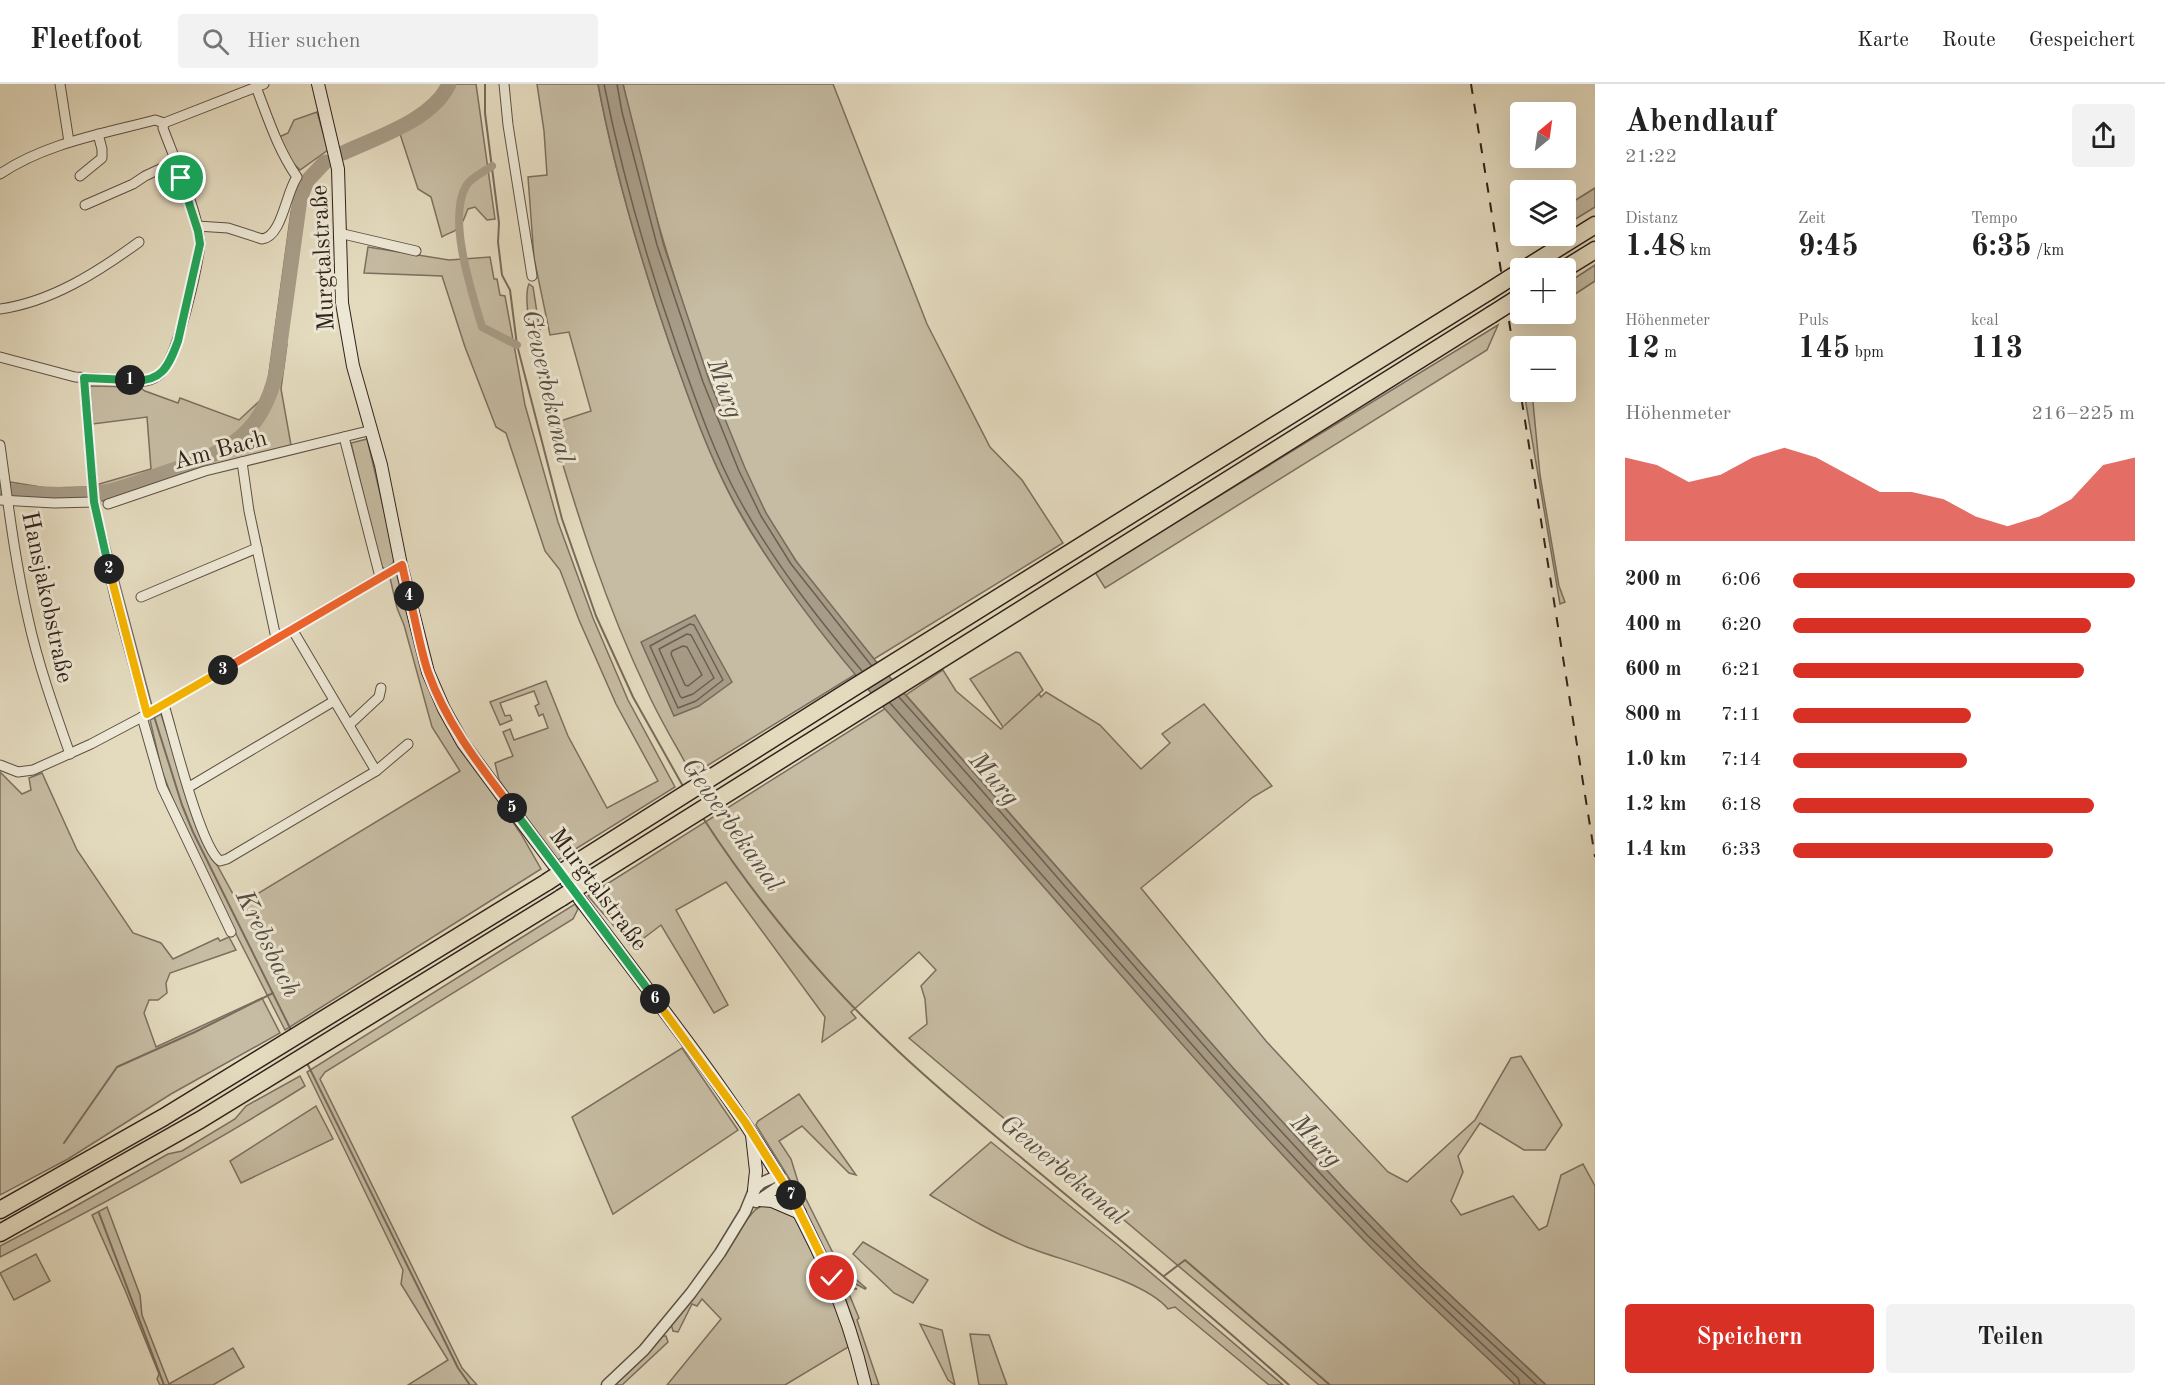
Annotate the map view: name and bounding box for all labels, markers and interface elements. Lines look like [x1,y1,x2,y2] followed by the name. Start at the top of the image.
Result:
[178,14,598,68] search box
[199,25,232,58] icon: search
[30,27,142,55] text: Fleetfoot
[247,30,361,52] text: Hier suchen
[1857,30,1909,51] text: Karte
[1942,30,1996,51] text: Route
[2029,30,2135,51] text: Gespeichert
[1510,102,1576,168] north arrow
[1510,102,1576,402] map controls
[2072,104,2135,167] button: share
[1625,106,1776,139] text: Abendlauf
[1625,147,1677,167] text: 21:22
[155,152,206,203] pin
[164,161,197,194] icon: arrive
[1510,180,1576,246] button: layers
[308,184,340,332] street label: Murgtalstraße
[1625,211,1678,227] text: Distanz
[1798,211,1826,227] text: Zeit
[1971,211,2018,227] text: Tempo
[1625,232,1686,262] text: 1.48
[1798,232,1859,262] text: 9:45
[1971,232,2032,262] text: 6:35
[1686,243,1711,259] text: km
[2032,243,2064,259] text: /km
[1510,258,1576,324] button: +
[517,307,577,466] water label: Gewerbekanal
[1625,313,1710,329] text: Höhenmeter
[1798,313,1829,329] text: Puls
[1971,313,1999,329] text: kcal
[1625,334,1660,364] text: 12
[1798,334,1850,364] text: 145
[1971,334,2023,364] text: 113
[1510,336,1576,402] button: −
[1660,345,1677,361] text: m
[1850,345,1884,361] text: bpm
[701,354,747,422] water label: Murg
[115,365,145,395] pin: 1
[125,372,135,388] text: 1
[1625,404,1731,424] text: Höhenmeter
[2032,404,2135,424] text: 216–225 m
[171,427,270,475] street label: Am Bach
[16,510,76,685] street label: Hansjakobstraße
[94,554,124,584] pin: 2
[104,561,114,577] text: 2
[1625,570,1681,590] text: 200 m
[1721,570,1761,590] text: 6:06
[394,581,424,611] pin: 4
[404,588,414,604] text: 4
[1625,615,1681,635] text: 400 m
[1721,615,1761,635] text: 6:20
[208,655,238,685] pin: 3
[1625,660,1681,680] text: 600 m
[1721,660,1761,680] text: 6:21
[218,662,228,678] text: 3
[1625,705,1681,725] text: 800 m
[1721,705,1761,725] text: 7:11
[963,747,1024,811] water label: Murg
[1625,750,1687,770] text: 1.0 km
[1721,750,1761,770] text: 7:14
[676,754,787,897] water label: Gewerbekanal
[497,793,527,823] pin: 5
[1625,795,1687,815] text: 1.2 km
[1721,795,1761,815] text: 6:18
[507,800,517,816] text: 5
[544,824,651,956] street label: Murgtalstraße
[1625,840,1687,860] text: 1.4 km
[1721,840,1761,860] text: 6:33
[230,885,304,1002] water label: Krebsbach
[640,984,670,1014] pin: 6
[650,991,660,1007] text: 6
[1284,1109,1346,1173] water label: Murg
[994,1110,1131,1231] water label: Gewerbekanal
[776,1180,806,1210] pin: 7
[786,1187,796,1203] text: 7
[806,1252,857,1303] pin
[815,1261,848,1294] icon: check
[1625,1304,1874,1373] button: Speichern
[1886,1304,2135,1373] button: Teilen

